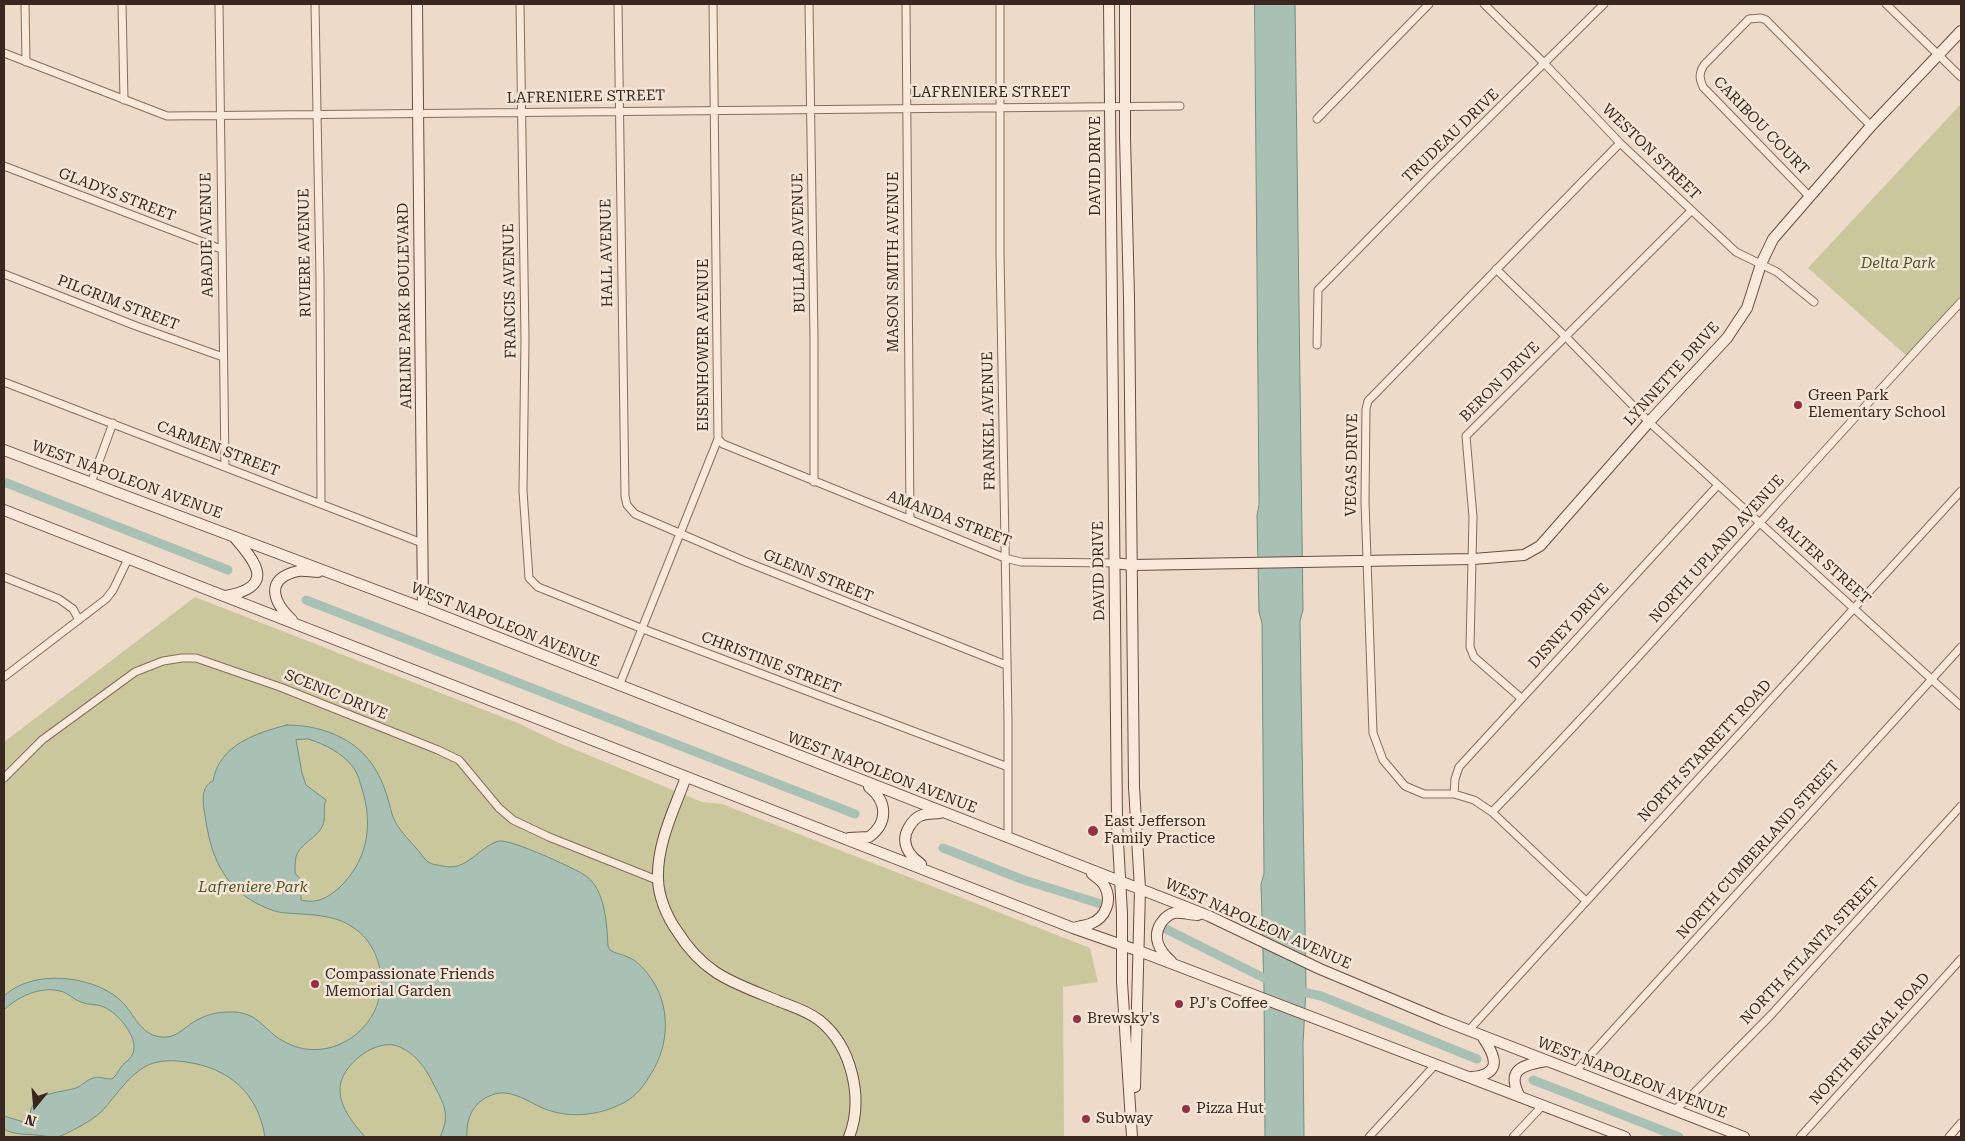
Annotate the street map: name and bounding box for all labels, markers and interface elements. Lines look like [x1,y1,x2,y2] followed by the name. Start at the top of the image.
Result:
[1709,73,1813,179] street label: CARIBOU COURT
[912,84,1070,102] street label: LAFRENIERE STREET
[1399,85,1503,187] street label: TRUDEAU DRIVE
[507,87,665,107] street label: LAFRENIERE STREET
[1598,100,1704,204] street label: WESTON STREET
[1087,116,1105,216] street label: DAVID DRIVE
[56,164,178,226] street label: GLADYS STREET
[197,172,217,298] street label: ABADIE AVENUE
[885,172,903,352] street label: MASON SMITH AVENUE
[789,173,809,313] street label: BULLARD AVENUE
[295,188,315,318] street label: RIVIERE AVENUE
[597,198,617,308] street label: HALL AVENUE
[394,203,416,409] street label: AIRLINE PARK BOULEVARD
[500,223,520,359] street label: FRANCIS AVENUE
[1861,255,1935,273] park label: Delta Park
[695,259,713,431] street label: EISENHOWER AVENUE
[55,272,181,334] street label: PILGRIM STREET
[1621,318,1723,430] street label: LYNNETTE DRIVE
[1456,338,1544,426] street label: BERON DRIVE
[979,351,999,491] street label: FRANKEL AVENUE
[1808,387,1946,422] place label: Green Park Elementary School
[1792,399,1804,411] marker: Green Park Elementary School
[1342,413,1362,517] street label: VEGAS DRIVE
[154,417,282,481] street label: CARMEN STREET
[29,437,225,523] street label: WEST NAPOLEON AVENUE
[1646,471,1788,627] street label: NORTH UPLAND AVENUE
[884,487,1014,551] street label: AMANDA STREET
[1772,514,1874,608] street label: BALTER STREET
[1089,521,1109,621] street label: DAVID DRIVE
[760,546,876,606] street label: GLENN STREET
[408,579,602,671] street label: WEST NAPOLEON AVENUE
[1525,580,1613,672] street label: DISNEY DRIVE
[699,628,843,698] street label: CHRISTINE STREET
[282,666,390,724] street label: SCENIC DRIVE
[1634,676,1776,826] street label: NORTH STARRETT ROAD
[785,728,979,818] street label: WEST NAPOLEON AVENUE
[1673,757,1843,943] street label: NORTH CUMBERLAND STREET
[1104,813,1215,848] place label: East Jefferson Family Practice
[1086,824,1100,838] marker: East Jefferson Family Practice
[1737,874,1883,1028] street label: NORTH ATLANTA STREET
[1162,875,1354,973] street label: WEST NAPOLEON AVENUE
[198,879,308,897] park label: Lafreniere Park
[325,966,494,1001] place label: Compassionate Friends Memorial Garden
[1806,969,1934,1109] street label: NORTH BENGAL ROAD
[309,978,321,990] marker: Compassionate Friends Memorial Garden
[1189,995,1268,1013] place label: PJ's Coffee
[1173,998,1185,1010] marker: PJ's Coffee
[1087,1010,1159,1028] place label: Brewsky's
[1071,1013,1083,1025] marker: Brewsky's
[1535,1033,1729,1123] street label: WEST NAPOLEON AVENUE
[10,1081,60,1131] north arrow
[1196,1100,1264,1118] place label: Pizza Hut
[1180,1103,1192,1115] marker: Pizza Hut
[1096,1110,1153,1128] place label: Subway
[23,1111,38,1130] text: N
[1080,1113,1092,1125] marker: Subway

